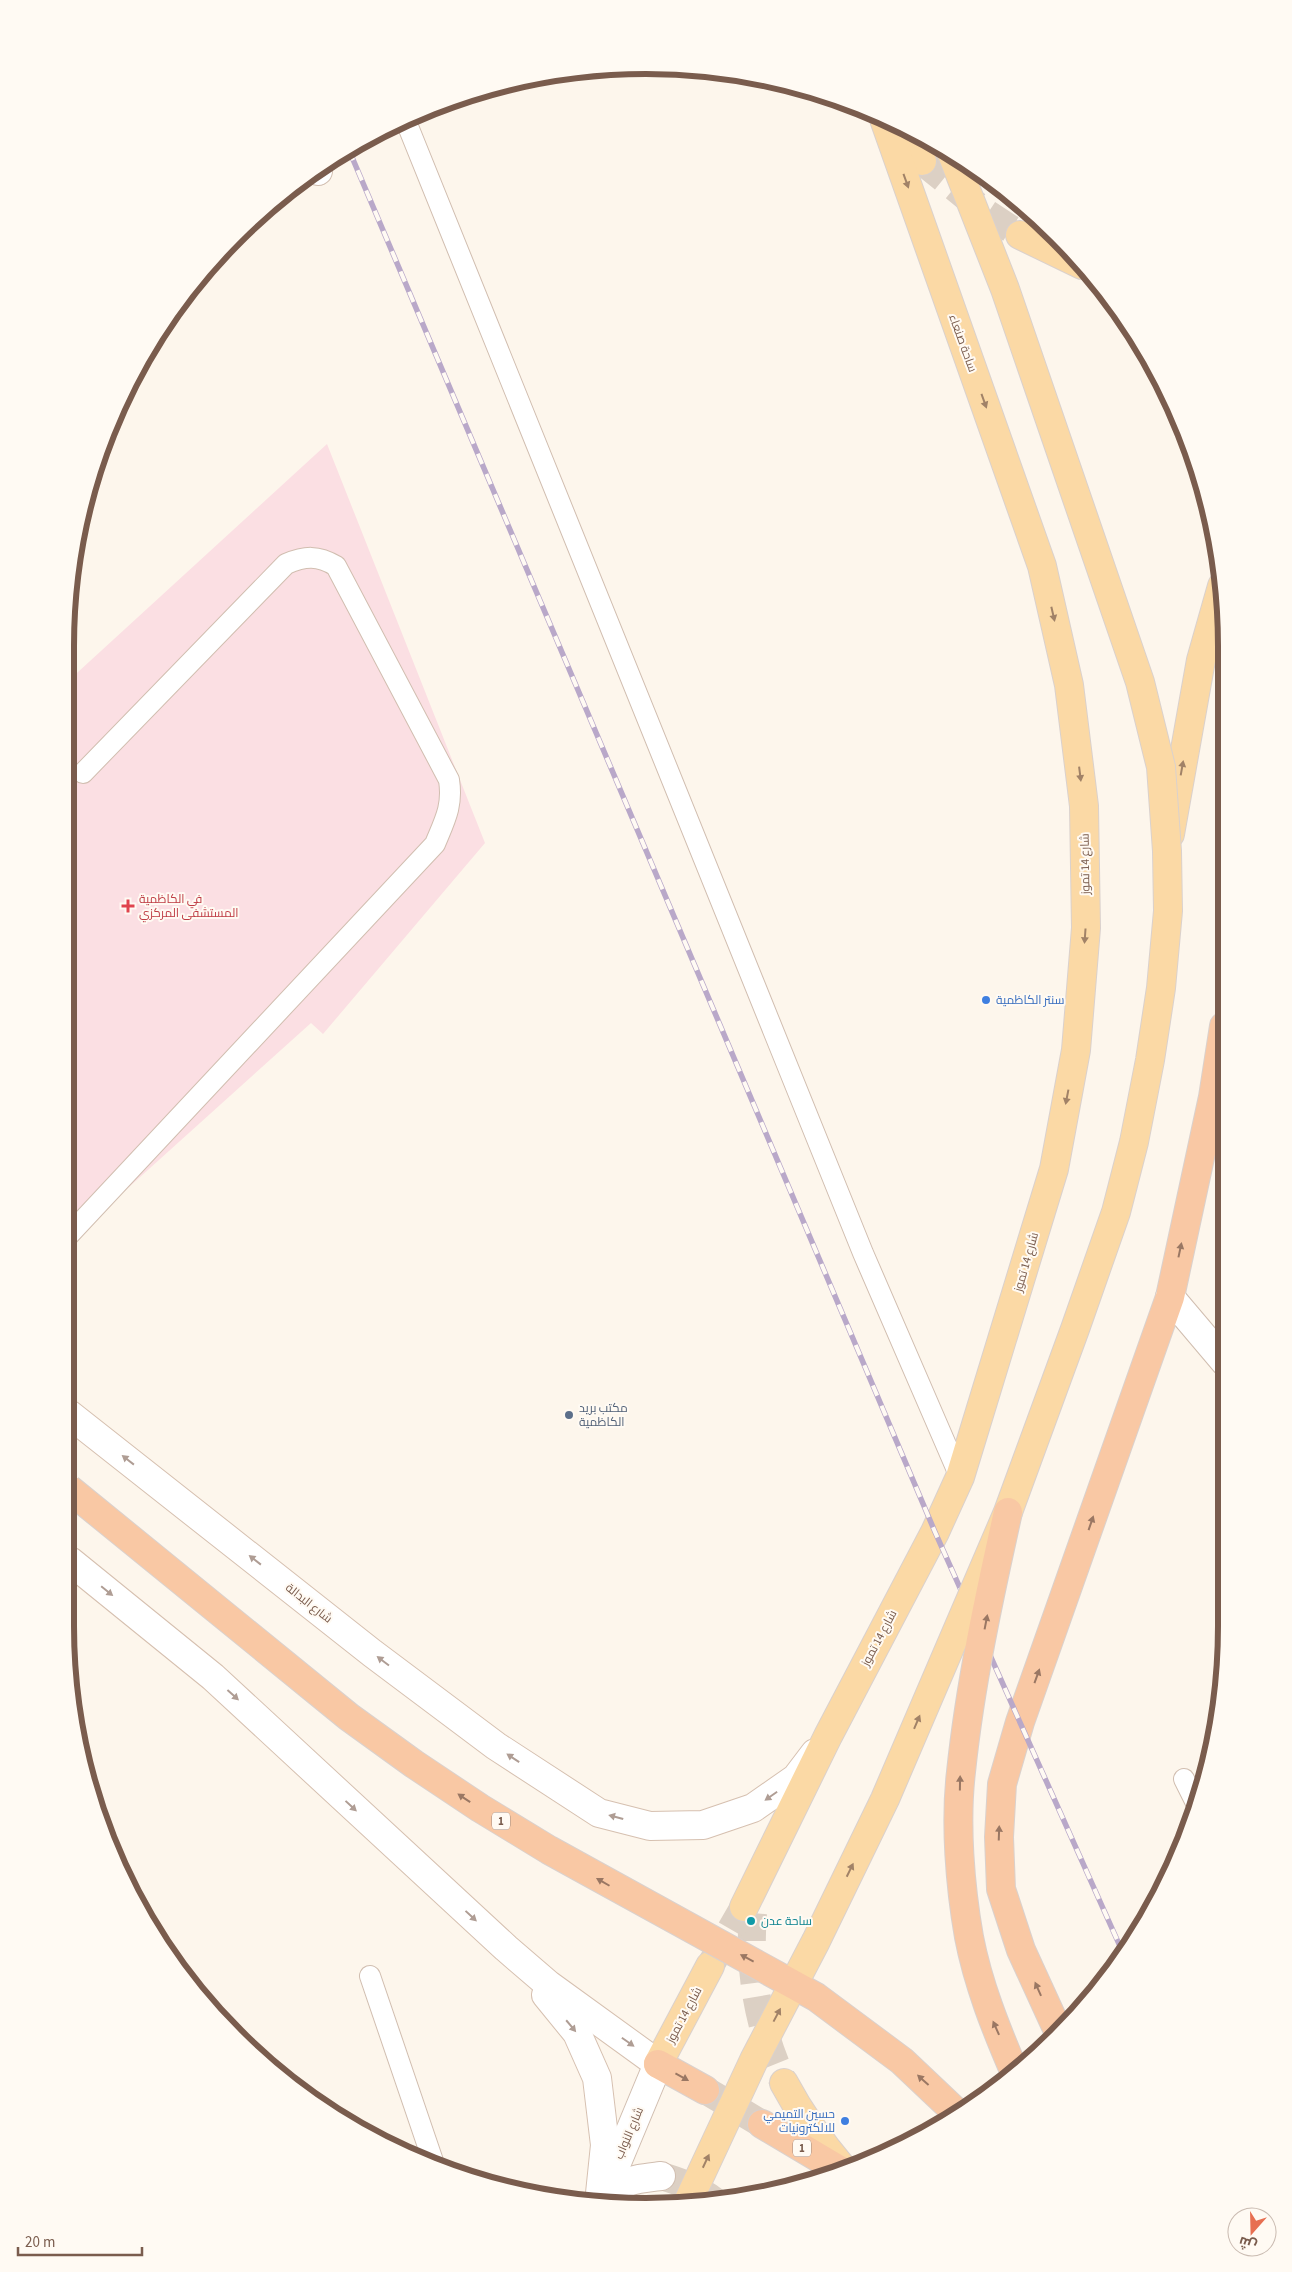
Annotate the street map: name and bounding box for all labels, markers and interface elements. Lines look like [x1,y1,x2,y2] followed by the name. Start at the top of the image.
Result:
[903,174,910,189] one-way arrow
[944,312,981,375] street label: ساحة صنعاء
[981,393,988,408] one-way arrow
[1049,606,1057,621] one-way arrow
[1179,760,1187,776] one-way arrow
[1076,766,1084,782] one-way arrow
[1076,833,1095,896] street label: شارع 14 تموز
[139,891,239,923] place label: في الكاظمية المستشفى المركزي
[121,899,135,913] marker: في الكاظمية المستشفى المركزي
[1081,928,1089,944] one-way arrow
[996,992,1065,1009] place label: سنتر الكاظمية
[980,994,992,1006] marker: سنتر الكاظمية
[1063,1090,1071,1105] one-way arrow
[1010,1230,1043,1295] street label: شارع 14 تموز
[1176,1242,1184,1257] one-way arrow
[579,1400,628,1431] place label: مكتب بريد الكاظمية
[563,1409,575,1421] marker: مكتب بريد الكاظمية
[121,1454,134,1465] one-way arrow
[1087,1515,1095,1530] one-way arrow
[249,1555,262,1566] one-way arrow
[282,1580,336,1627] street label: شارع البدالة
[101,1586,114,1597] one-way arrow
[857,1607,901,1670] street label: شارع 14 تموز
[982,1614,990,1630] one-way arrow
[376,1656,390,1666] one-way arrow
[1034,1669,1041,1684] one-way arrow
[226,1689,238,1701] one-way arrow
[914,1715,922,1729] one-way arrow
[507,1753,520,1763] one-way arrow
[956,1774,964,1790] one-way arrow
[764,1791,778,1801] one-way arrow
[457,1793,471,1803] one-way arrow
[345,1800,357,1812] one-way arrow
[492,1812,510,1830] road number: 1
[609,1813,624,1821] one-way arrow
[996,1825,1004,1841] one-way arrow
[847,1863,855,1877] one-way arrow
[597,1877,610,1886] one-way arrow
[464,1910,476,1922] one-way arrow
[761,1913,812,1930] place label: ساحة عدن
[745,1915,757,1927] marker: ساحة عدن
[739,1954,754,1962] one-way arrow
[1034,1982,1042,1996] one-way arrow
[662,1984,706,2047] street label: شارع 14 تموز
[773,2008,781,2022] one-way arrow
[566,2019,577,2032] one-way arrow
[991,2021,999,2035] one-way arrow
[621,2037,635,2047] one-way arrow
[674,2073,689,2081] one-way arrow
[918,2074,930,2086] one-way arrow
[611,2104,648,2162] street label: شارع النواب
[763,2106,835,2137] place label: حسين التميمي للالكترونيات
[839,2115,851,2127] marker: حسين التميمي للالكترونيات
[793,2140,811,2156] road number: 1
[703,2154,711,2168] one-way arrow
[1227,2207,1277,2257] north arrow
[18,2224,141,2256] scale bar
[1236,2231,1260,2256] text: ش
[25,2232,55,2253] text: 20 m

